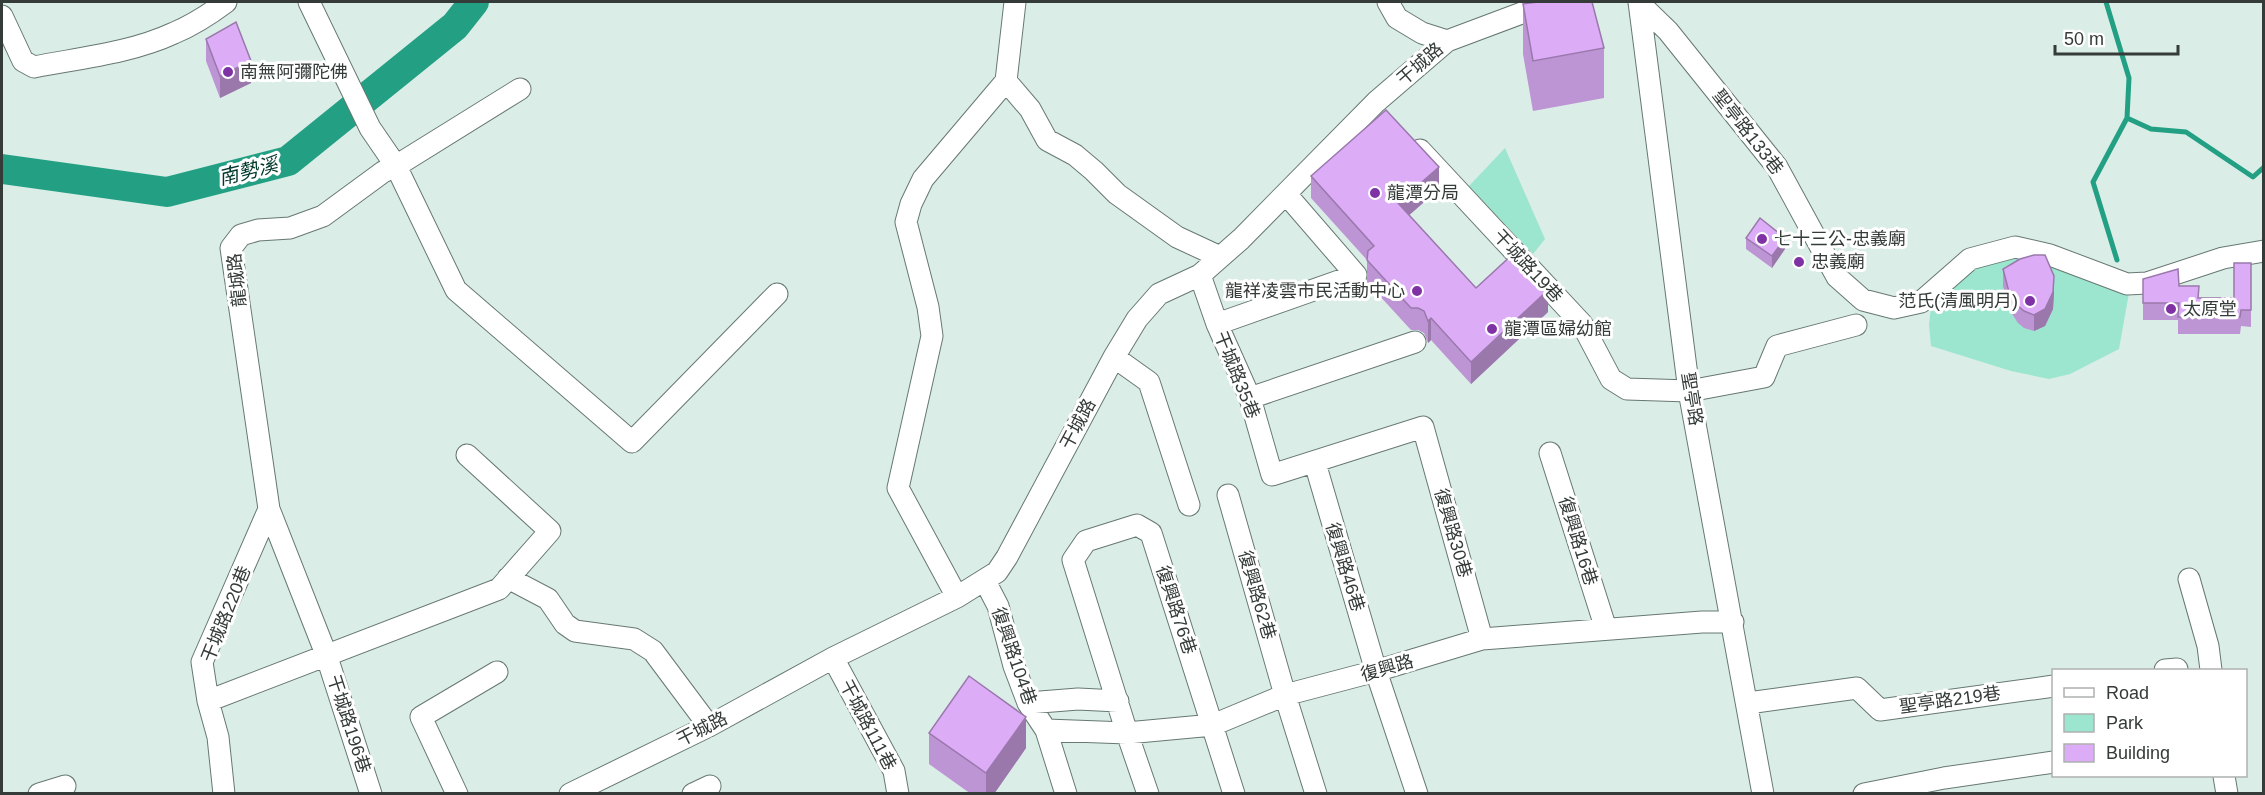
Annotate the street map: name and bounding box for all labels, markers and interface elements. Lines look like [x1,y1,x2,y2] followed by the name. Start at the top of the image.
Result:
[2055,18,2178,56] scale bar
[2064,29,2104,49] text: 50 m
[1393,39,1447,89] street label: 干城路
[240,62,348,82] place label: 南無阿彌陀佛
[221,65,235,79] marker: 南無阿彌陀佛
[1709,86,1787,178] street label: 聖亭路133巷
[216,152,283,189] water label: 南勢溪
[1387,183,1459,203] place label: 龍潭分局
[1368,186,1382,200] marker: 龍潭分局
[1489,226,1567,306] street label: 干城路19巷
[1774,229,1906,249] place label: 七十三公-忠義廟
[1755,232,1769,246] marker: 七十三公-忠義廟
[224,252,250,308] street label: 龍城路
[1811,252,1865,272] place label: 忠義廟
[1792,255,1806,269] marker: 忠義廟
[1225,281,1405,301] place label: 龍祥凌雲市民活動中心
[1410,284,1424,298] marker: 龍祥凌雲市民活動中心
[1898,291,2018,311] place label: 范氏(清風明月)
[2023,294,2037,308] marker: 范氏(清風明月)
[2183,299,2237,319] place label: 太原堂
[2164,302,2178,316] marker: 太原堂
[1504,319,1612,339] place label: 龍潭區婦幼館
[1485,322,1499,336] marker: 龍潭區婦幼館
[1210,329,1264,421] street label: 干城路35巷
[1678,371,1706,427] street label: 聖亭路
[1056,395,1100,453] street label: 干城路
[1431,486,1475,580] street label: 復興路30巷
[1555,494,1601,588] street label: 復興路16巷
[1322,520,1368,614] street label: 復興路46巷
[1235,548,1279,642] street label: 復興路62巷
[198,563,254,665] street label: 干城路220巷
[1152,563,1200,657] street label: 復興路76巷
[988,605,1040,707] street label: 復興路104巷
[1358,651,1416,685] street label: 復興路
[2052,669,2247,777] legend
[324,672,374,776] street label: 干城路196巷
[836,676,900,774] street label: 干城路111巷
[1898,683,2002,717] street label: 聖亭路219巷
[2106,683,2149,703] text: Road
[673,708,731,750] street label: 干城路
[2106,713,2144,733] text: Park
[2106,743,2170,763] text: Building

